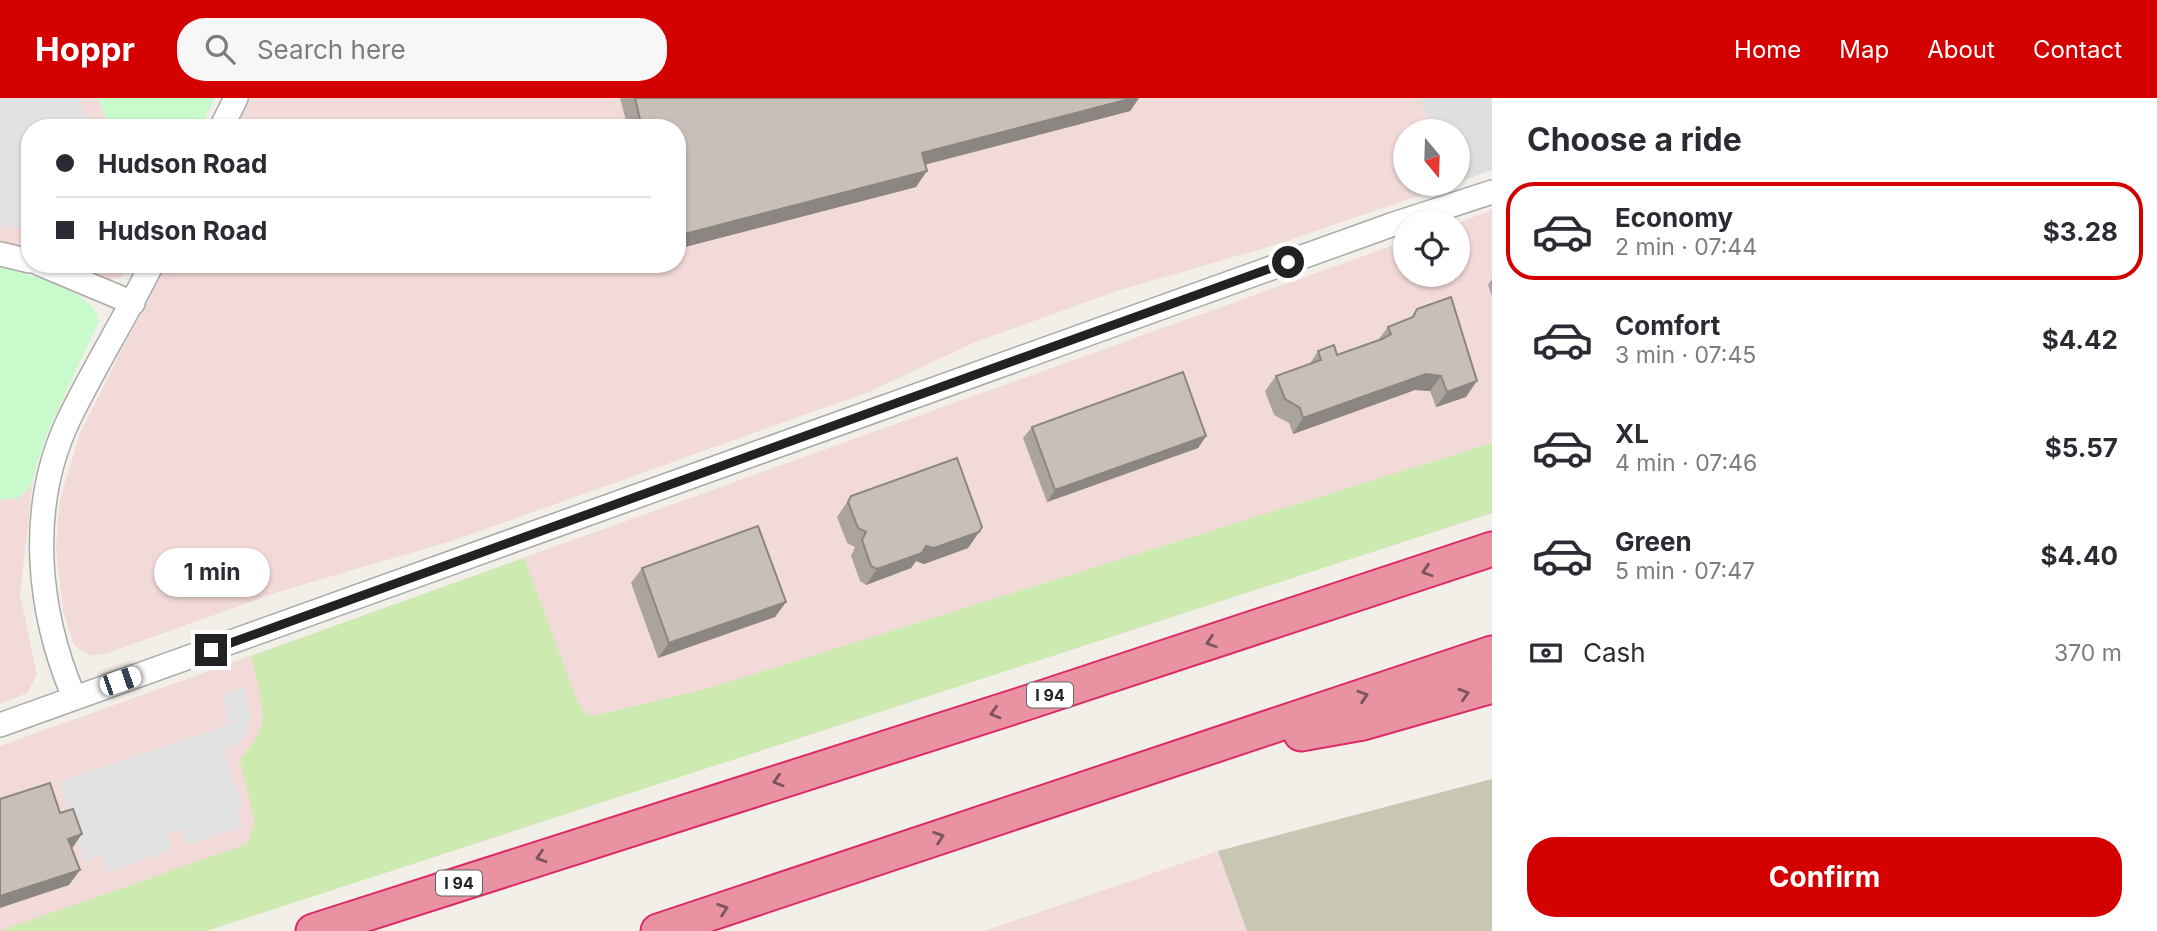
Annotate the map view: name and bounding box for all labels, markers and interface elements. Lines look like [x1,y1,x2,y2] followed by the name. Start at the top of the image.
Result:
[177,18,667,81] search box
[35,29,135,69] text: Hoppr
[201,30,239,68] icon: search
[257,34,406,65] text: Search here
[1734,35,1801,64] text: Home
[1839,35,1889,64] text: Map
[1927,35,1995,64] text: About
[2033,35,2122,64] text: Contact
[1393,119,1470,196] north arrow
[1393,119,1470,287] map controls
[1527,120,1742,159] text: Choose a ride
[98,148,267,179] text: Hudson Road
[1531,200,1594,263] icon: car
[1615,202,1733,233] text: Economy
[1393,210,1470,287] button: locate
[98,215,267,246] text: Hudson Road
[2043,216,2118,247] text: $3.28
[1615,233,1757,261] text: 2 min · 07:44
[1272,246,1304,278] route start
[1531,308,1594,371] icon: car
[1615,310,1720,341] text: Comfort
[2042,324,2118,355] text: $4.42
[1615,341,1756,369] text: 3 min · 07:45
[1531,416,1594,479] icon: car
[1615,418,1649,449] text: XL
[2045,432,2118,463] text: $5.57
[1615,449,1757,477] text: 4 min · 07:46
[1531,524,1594,587] icon: car
[1615,526,1692,557] text: Green
[2040,540,2118,571] text: $4.40
[153,548,269,598] callout: 1 min
[1615,557,1755,585] text: 5 min · 07:47
[184,558,240,586] text: 1 min
[1422,562,1434,577] one-way arrow
[195,634,227,666] route end
[1206,634,1218,648] one-way arrow
[1527,634,1565,672] icon: cash
[1583,637,1646,668] text: Cash
[2054,639,2122,667] text: 370 m
[97,664,144,698] car
[1027,682,1073,708] road number: I 94
[1458,688,1470,703] one-way arrow
[1356,690,1369,704] one-way arrow
[989,705,1002,719] one-way arrow
[772,773,784,788] one-way arrow
[932,831,944,845] one-way arrow
[1527,837,2122,917] button: Confirm
[535,849,547,863] one-way arrow
[436,870,482,896] road number: I 94
[716,903,729,917] one-way arrow

